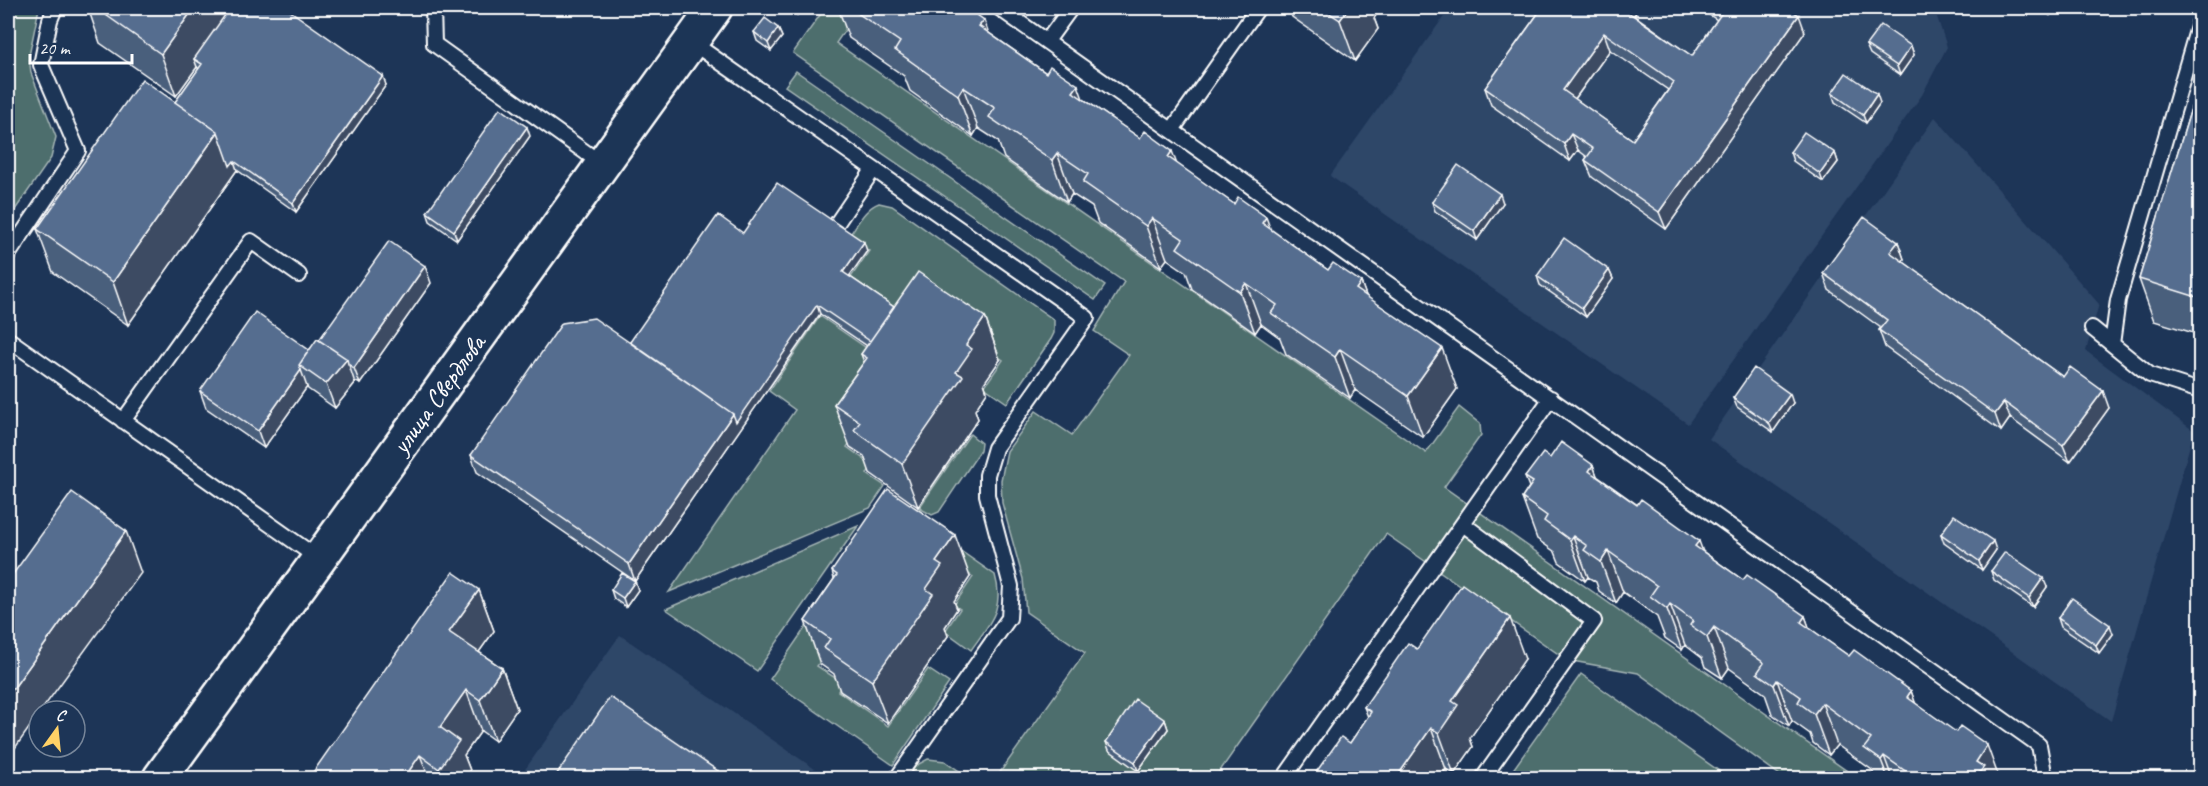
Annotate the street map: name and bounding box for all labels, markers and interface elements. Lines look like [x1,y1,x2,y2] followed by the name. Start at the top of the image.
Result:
[30,27,132,65] scale bar
[39,37,72,59] text: 20 m
[383,326,494,462] street label: улица Свердлова
[27,699,87,759] north arrow
[54,705,69,727] text: С

